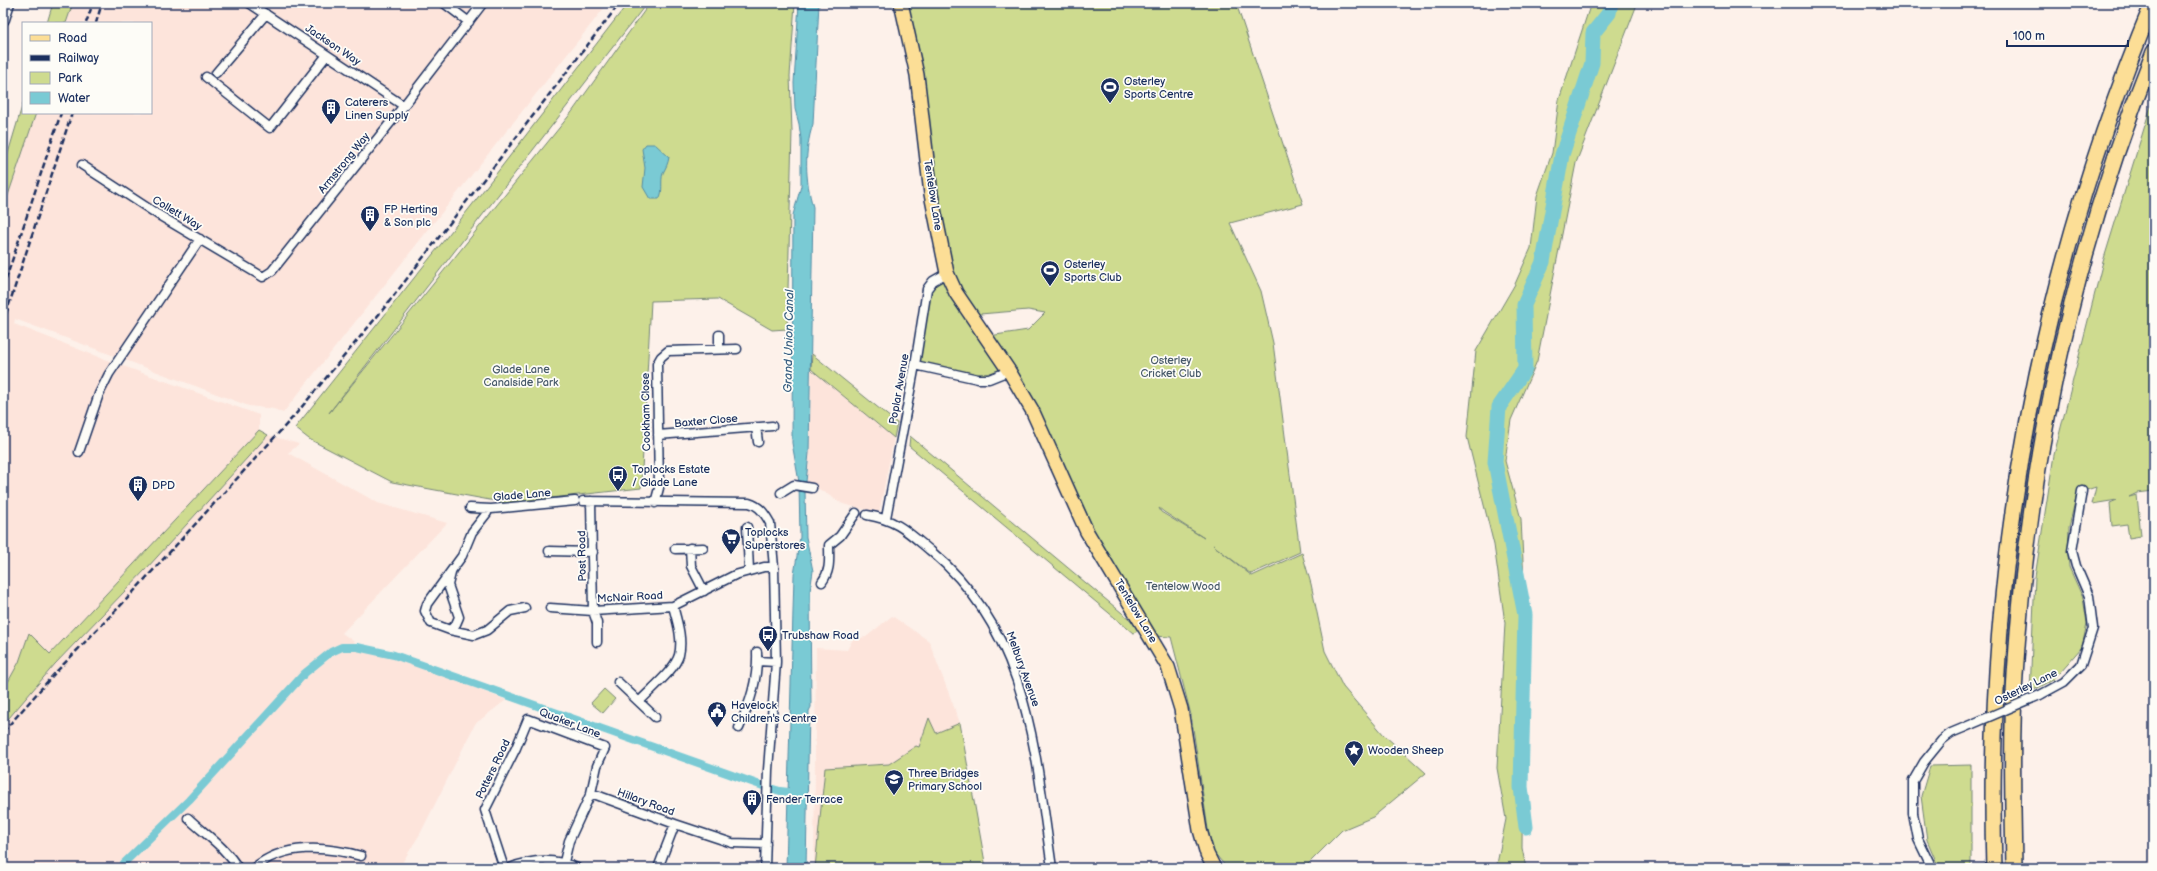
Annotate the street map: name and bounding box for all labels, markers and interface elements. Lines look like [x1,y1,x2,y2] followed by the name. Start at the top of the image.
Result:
[22,22,152,114] legend
[303,22,363,68] street label: Jackson Way
[2007,22,2128,48] scale bar
[2013,29,2045,44] text: 100 m
[58,31,87,46] text: Road
[58,51,100,66] text: Railway
[58,71,82,86] text: Park
[1124,75,1194,101] place label: Osterley Sports Centre
[1099,76,1121,104] sports icon: Osterley Sports Centre
[58,91,90,106] text: Water
[345,96,409,122] place label: Caterers Linen Supply
[320,97,342,125] building icon: Caterers Linen Supply
[316,130,372,196] street label: Armstrong Way
[921,159,945,232] street label: Tentelow Lane
[150,193,204,233] street label: Collett Way
[384,203,438,229] place label: FP Herting & Son plc
[359,204,381,232] building icon: FP Herting & Son plc
[1064,258,1122,284] place label: Osterley Sports Club
[1039,259,1061,287] sports icon: Osterley Sports Club
[781,288,797,393] water label: Grand Union Canal
[886,352,912,425] street label: Poplar Avenue
[1141,354,1201,380] park label: Osterley Cricket Club
[484,363,559,389] park label: Glade Lane Canalside Park
[639,372,653,451] street label: Cookham Close
[674,412,739,430] street label: Baxter Close
[632,463,710,489] place label: Toplocks Estate / Glade Lane
[607,464,629,492] bus stop icon: Toplocks Estate / Glade Lane
[127,474,149,502] building icon: DPD
[152,479,175,492] place label: DPD
[493,486,552,504] street label: Glade Lane
[745,526,806,552] place label: Toplocks Superstores
[720,527,742,555] supermarket icon: Toplocks Superstores
[575,530,589,582] street label: Post Road
[1112,577,1160,645] street label: Tentelow Lane
[1146,580,1220,593] park label: Tentelow Wood
[597,589,663,605] street label: McNair Road
[757,624,779,652] bus stop icon: Trubshaw Road
[782,629,859,642] place label: Trubshaw Road
[1003,629,1043,709] street label: Melbury Avenue
[1992,666,2060,708] street label: Osterley Lane
[731,699,817,725] place label: Havelock Children's Centre
[706,700,728,728] public building icon: Havelock Children's Centre
[538,705,603,741] street label: Quaker Lane
[473,737,513,801] street label: Potters Road
[1343,739,1365,767] place icon: Wooden Sheep
[1368,744,1444,757] place label: Wooden Sheep
[908,767,982,793] place label: Three Bridges Primary School
[883,768,905,796] school or university icon: Three Bridges Primary School
[616,786,676,818] street label: Hillary Road
[741,788,763,816] building icon: Fender Terrace
[766,793,843,806] place label: Fender Terrace

